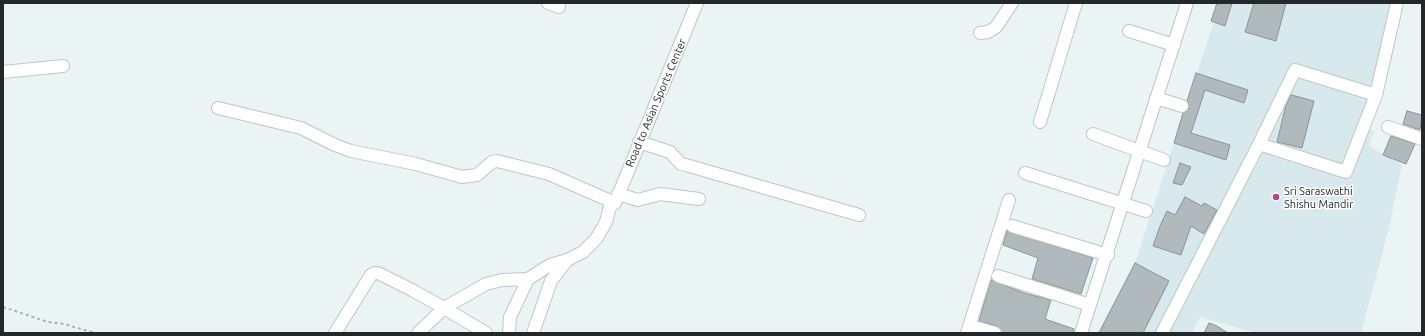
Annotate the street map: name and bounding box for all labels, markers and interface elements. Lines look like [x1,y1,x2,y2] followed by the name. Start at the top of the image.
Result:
[623,37,689,169] street label: Road to Asian Sports Center
[1284,184,1353,210] place label: Sri Saraswathi Shishu Mandir
[1271,192,1281,202] marker: Sri Saraswathi Shishu Mandir

